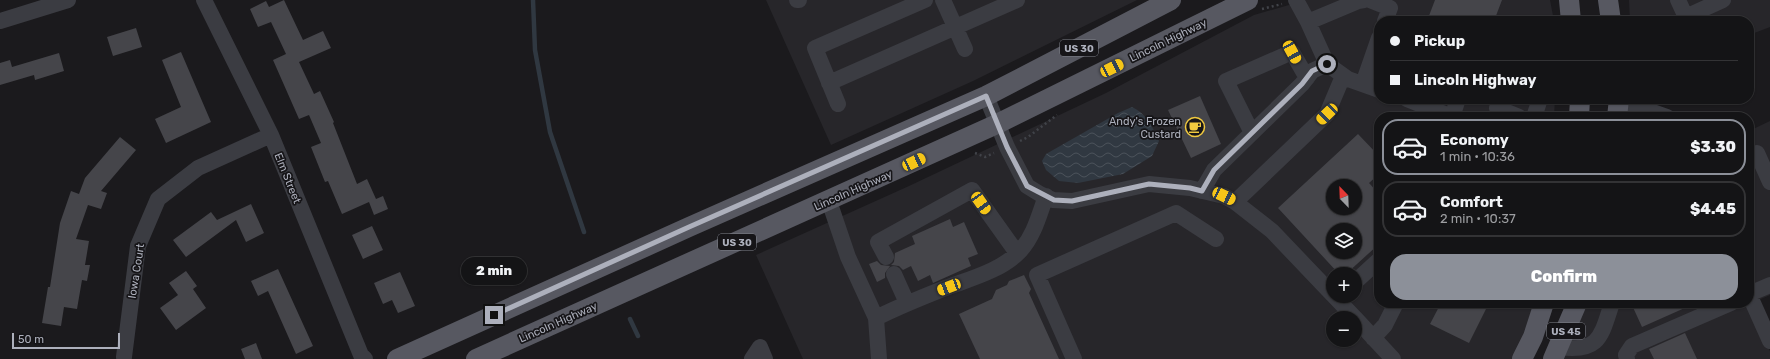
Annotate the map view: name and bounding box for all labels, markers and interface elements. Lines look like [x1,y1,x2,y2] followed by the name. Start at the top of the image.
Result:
[1127,16,1209,65] street label: Lincoln Highway
[1414,32,1465,50] text: Pickup
[1281,39,1303,65] car
[1060,40,1098,56] road number: US 30
[1318,55,1336,73] route start
[1099,57,1125,79] car
[1414,71,1536,89] text: Lincoln Highway
[1314,101,1340,127] car
[1109,115,1181,141] place label: Andy's Frozen Custard
[1184,116,1206,138] cafe icon: Andy's Frozen Custard
[1392,129,1428,165] icon: car
[1440,131,1509,149] text: Economy
[1690,138,1736,156] text: $3.30
[1440,149,1515,164] text: 1 min · 10:36
[271,151,304,206] street label: Elm Street
[901,151,927,173] car
[812,167,894,214] street label: Lincoln Highway
[1326,179,1362,215] north arrow
[1326,179,1362,347] map controls
[1211,185,1237,207] car
[969,190,993,216] car
[1392,191,1428,227] icon: car
[1440,193,1503,211] text: Comfort
[1690,200,1736,218] text: $4.45
[1440,211,1516,226] text: 2 min · 10:37
[1326,223,1362,259] button: layers
[718,234,756,250] road number: US 30
[126,242,147,299] street label: Iowa Court
[1390,254,1738,300] button: Confirm
[461,257,527,285] callout: 2 min
[476,263,512,278] text: 2 min
[1326,267,1362,303] button: +
[936,277,962,297] car
[517,299,599,346] street label: Lincoln Highway
[485,306,503,324] route end
[1326,311,1362,347] button: −
[1547,323,1585,339] road number: US 45
[12,331,120,350] scale bar
[18,333,44,346] text: 50 m

